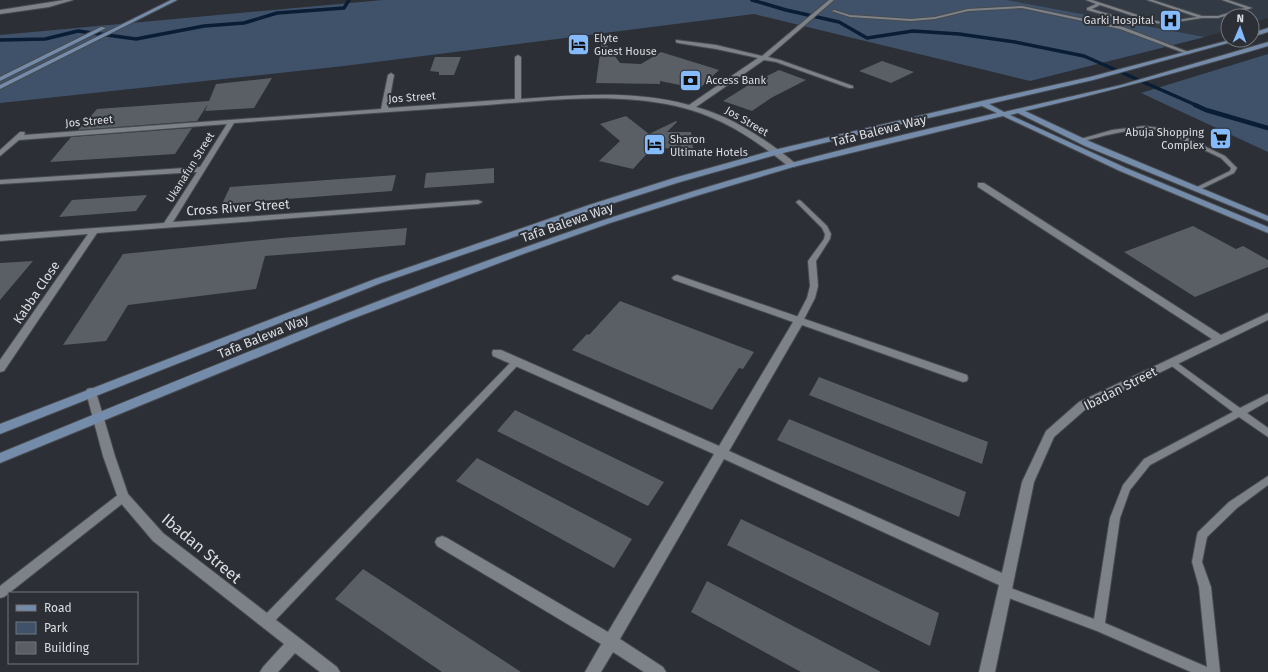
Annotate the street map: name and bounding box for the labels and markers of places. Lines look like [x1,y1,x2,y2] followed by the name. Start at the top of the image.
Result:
[1157,7,1183,33] hospital icon: Garki Hospital
[1084,14,1154,27] place label: Garki Hospital
[566,31,592,57] hotel icon: Elyte Guest House
[594,32,657,58] place label: Elyte Guest House
[678,67,704,93] bank icon: Access Bank
[706,74,767,87] place label: Access Bank
[1207,125,1233,151] supermarket icon: Abuja Shopping Complex
[1126,126,1205,152] place label: Abuja Shopping Complex
[641,132,667,158] hotel icon: Sharon Ultimate Hotels
[670,133,748,159] place label: Sharon Ultimate Hotels

